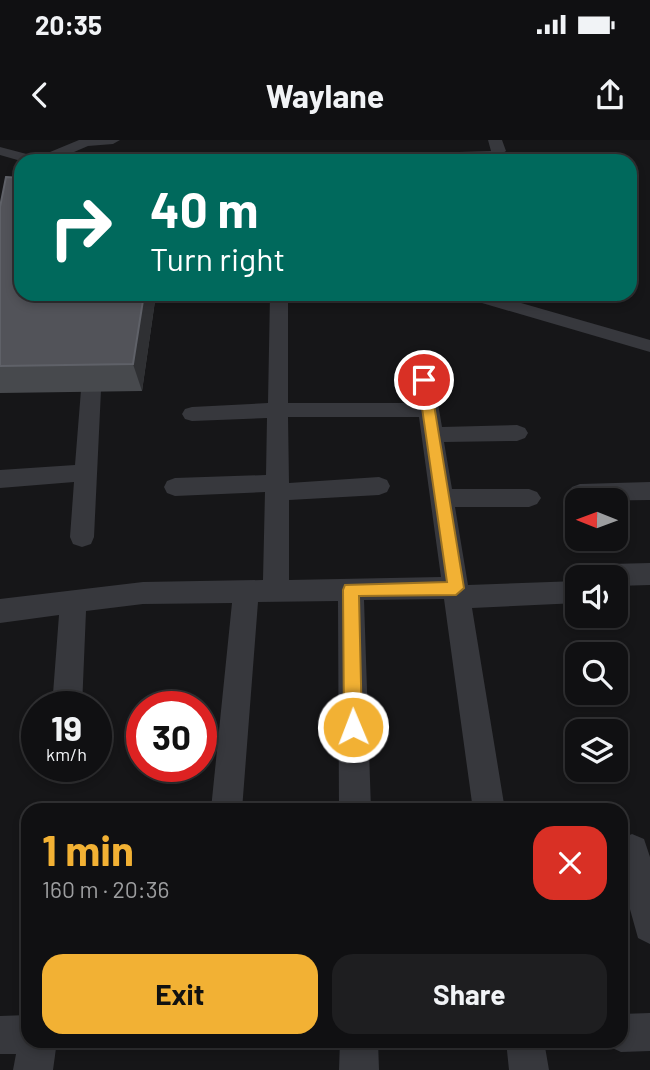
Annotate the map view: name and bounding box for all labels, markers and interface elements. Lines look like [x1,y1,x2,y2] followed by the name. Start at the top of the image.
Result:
[35,9,102,40] text: 20:35
[21,76,59,114] icon: back
[266,76,384,114] text: Waylane
[591,76,629,114] icon: share
[150,179,258,238] text: 40 m
[35,182,126,273] icon: right
[150,239,285,277] text: Turn right
[394,350,454,410] pin
[405,361,443,399] icon: arrive
[565,488,628,551] north arrow
[565,488,628,782] map controls
[565,565,628,628] button: sound
[565,642,628,705] button: search
[316,690,390,764] position arrow
[126,691,217,782] speed limit sign: 30
[51,706,82,748] text: 19
[565,719,628,782] button: layers
[46,743,87,765] text: km/h
[42,824,134,874] text: 1 min
[533,826,607,900] button: close
[42,875,169,903] text: 160 m · 20:36
[42,954,318,1034] button: Exit
[332,954,607,1034] button: Share

